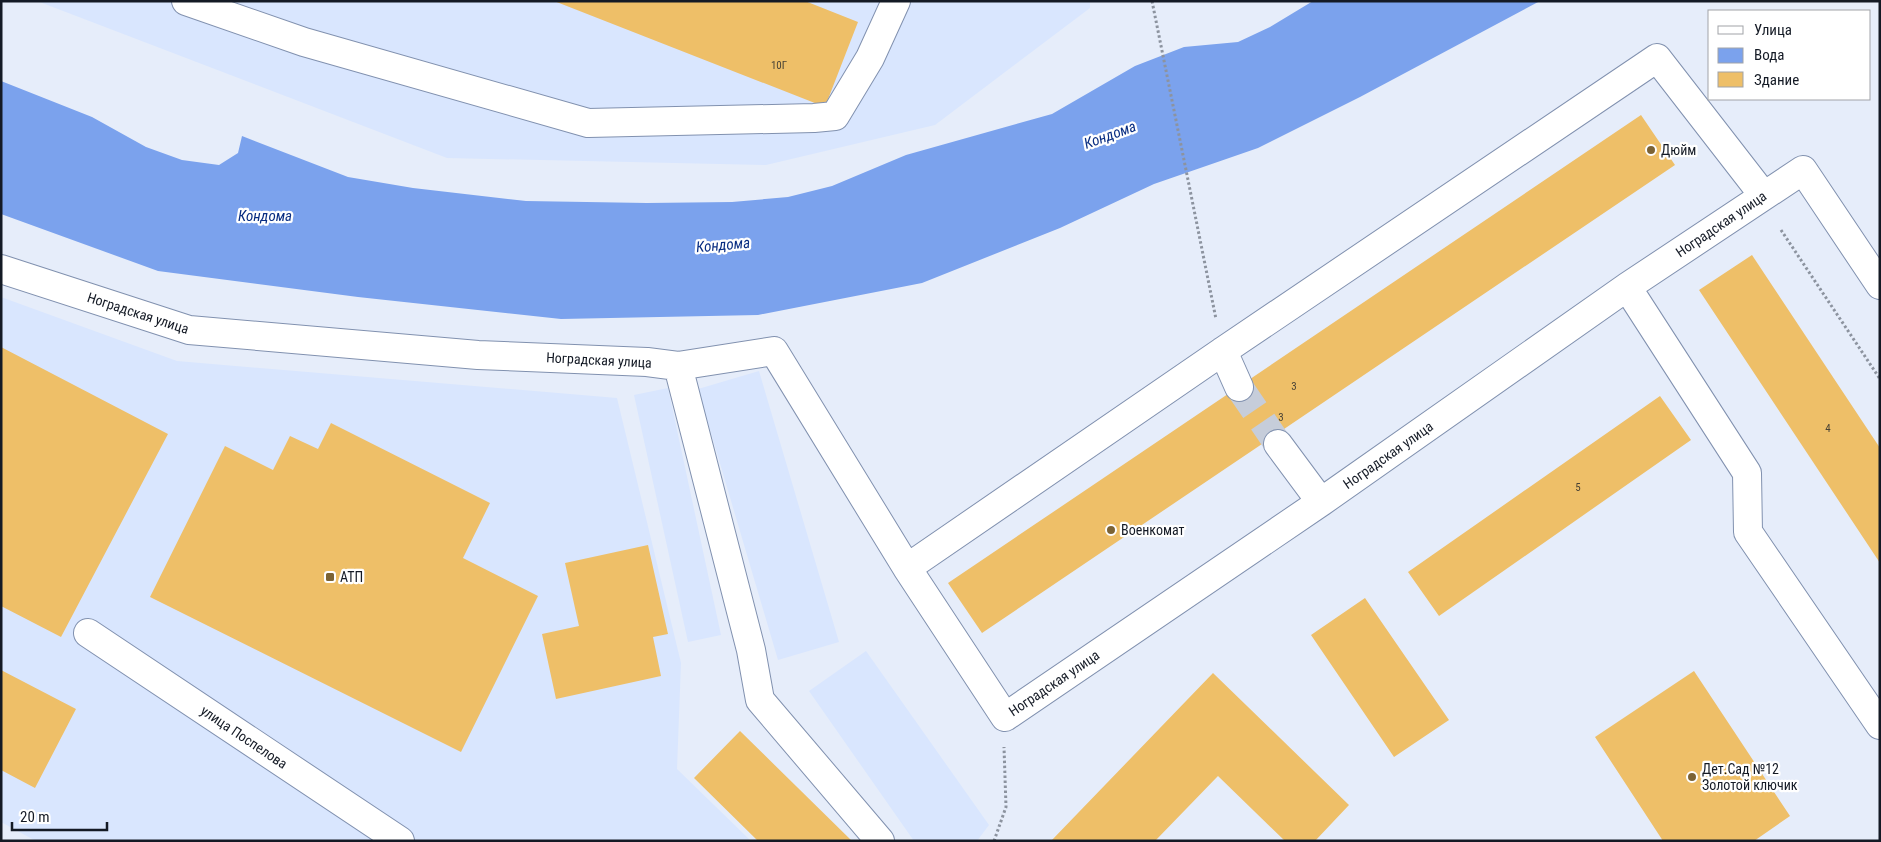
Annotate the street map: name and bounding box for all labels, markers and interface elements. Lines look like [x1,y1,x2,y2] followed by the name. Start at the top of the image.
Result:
[1708,10,1871,100] legend
[1754,21,1792,39] text: Улица
[1754,46,1784,64] text: Вода
[771,59,787,72] house number: 10Г
[1754,71,1799,89] text: Здание
[1081,117,1139,153] water label: Кондома
[1661,142,1696,158] place label: Дюйм
[1645,144,1657,156] marker: Дюйм
[1673,188,1769,260] street label: Ноградская улица
[238,207,292,225] water label: Кондома
[695,234,751,256] water label: Кондома
[85,289,191,337] street label: Ноградская улица
[546,349,652,371] street label: Ноградская улица
[1291,380,1297,393] house number: 3
[1278,411,1284,424] house number: 3
[1340,418,1436,492] street label: Ноградская улица
[1825,422,1831,435] house number: 4
[1575,481,1581,494] house number: 5
[1121,522,1185,538] place label: Военкомат
[1105,524,1117,536] marker: Военкомат
[340,569,363,585] place label: АТП
[324,571,336,583] marker: АТП
[1006,647,1102,719] street label: Ноградская улица
[198,702,290,772] street label: улица Поспелова
[1702,761,1798,793] place label: Дет.Сад №12 Золотой ключик
[1686,771,1698,783] marker: Дет.Сад №12 Золотой ключик
[12,800,108,832] scale bar
[20,808,50,826] text: 20 m

